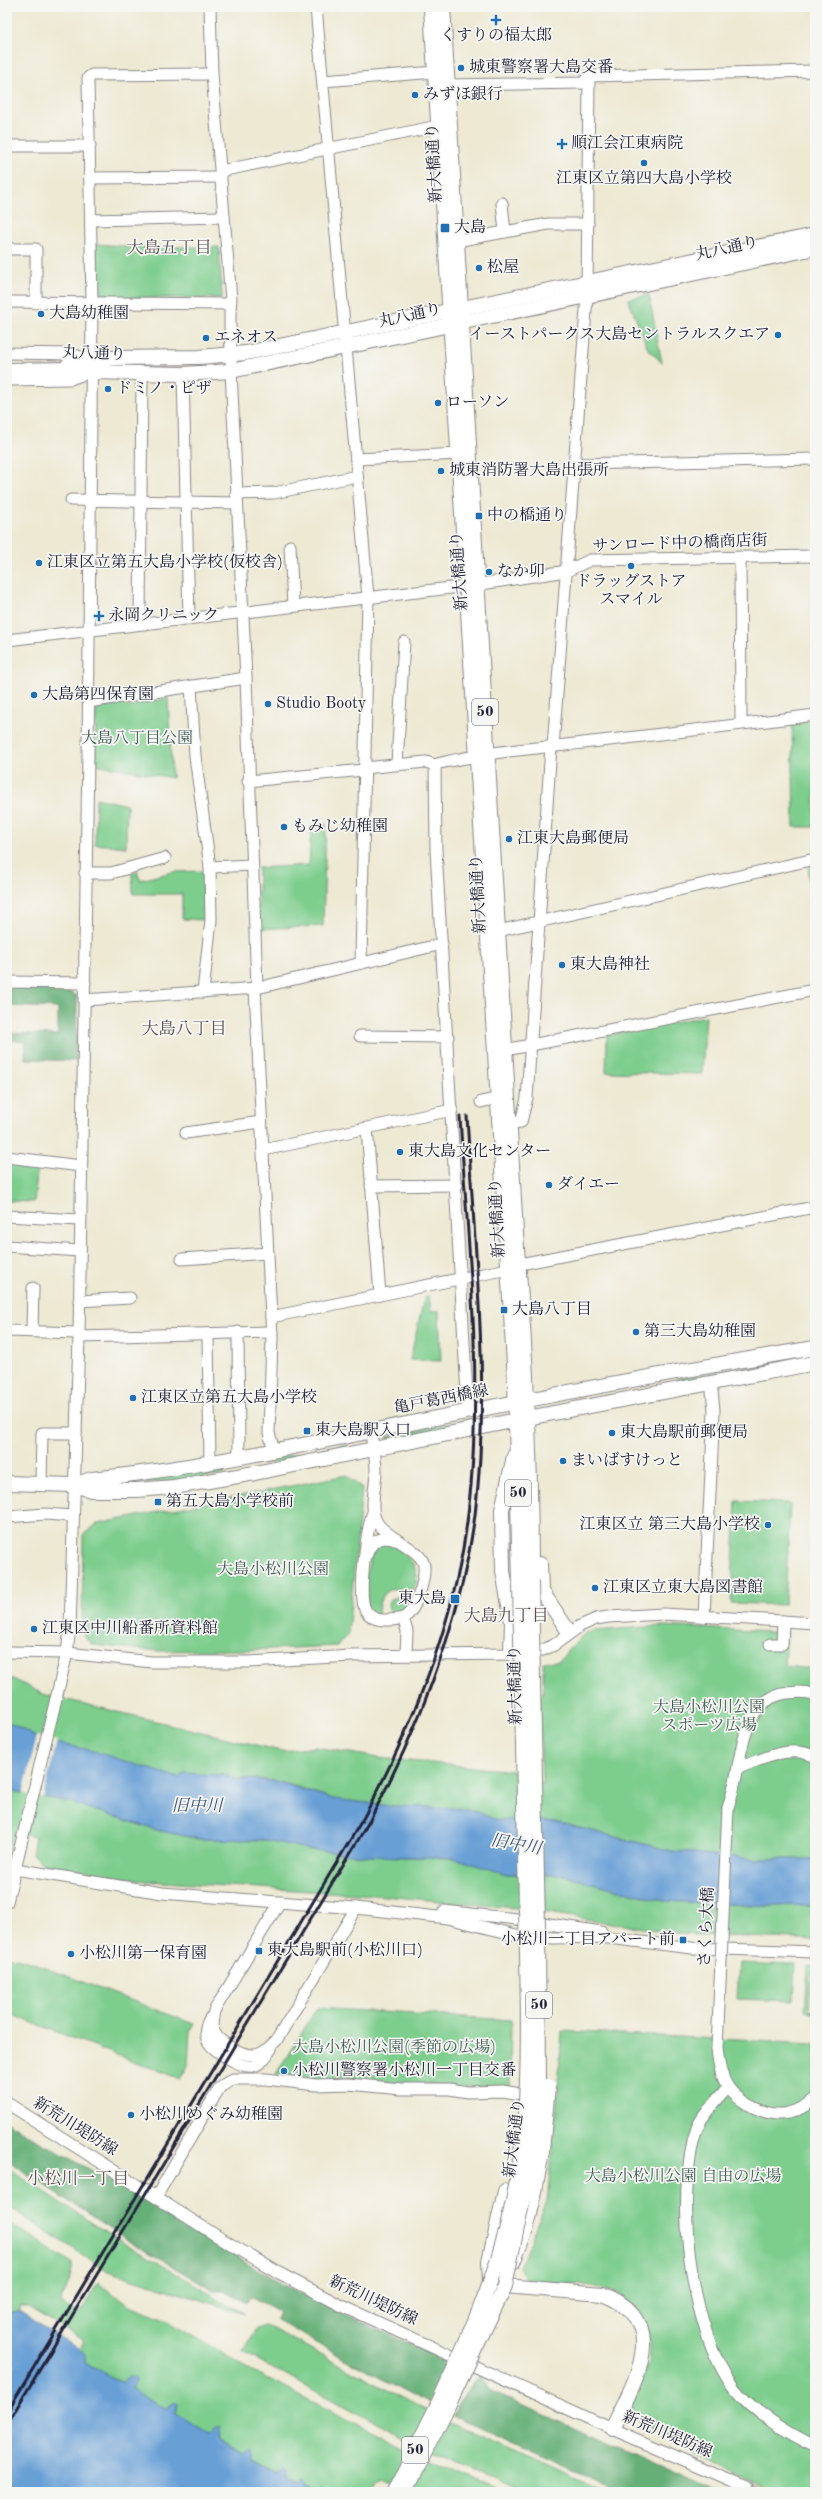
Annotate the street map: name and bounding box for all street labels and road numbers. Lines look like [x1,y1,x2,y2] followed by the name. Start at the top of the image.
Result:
[423,123,445,203] street label: 新大橋通り
[694,233,760,263] street label: 丸八通り
[377,300,443,330] street label: 丸八通り
[62,343,126,363] street label: 丸八通り
[447,531,471,612] street label: 新大橋通り
[592,531,768,555] street label: サンロード中の橋商店街
[472,699,498,725] road number: 50
[467,854,489,934] street label: 新大橋通り
[486,1178,508,1258] street label: 新大橋通り
[392,1381,490,1417] street label: 亀戸葛西橋線
[505,1480,531,1506] road number: 50
[505,1645,525,1725] street label: 新大橋通り
[695,1887,717,1967] street label: さくら大橋
[526,1992,552,2018] road number: 50
[30,2093,121,2159] street label: 新荒川堤防線
[500,2097,528,2179] street label: 新大橋通り
[326,2272,421,2329] street label: 新荒川堤防線
[620,2407,715,2461] street label: 新荒川堤防線
[402,2437,428,2463] road number: 50

